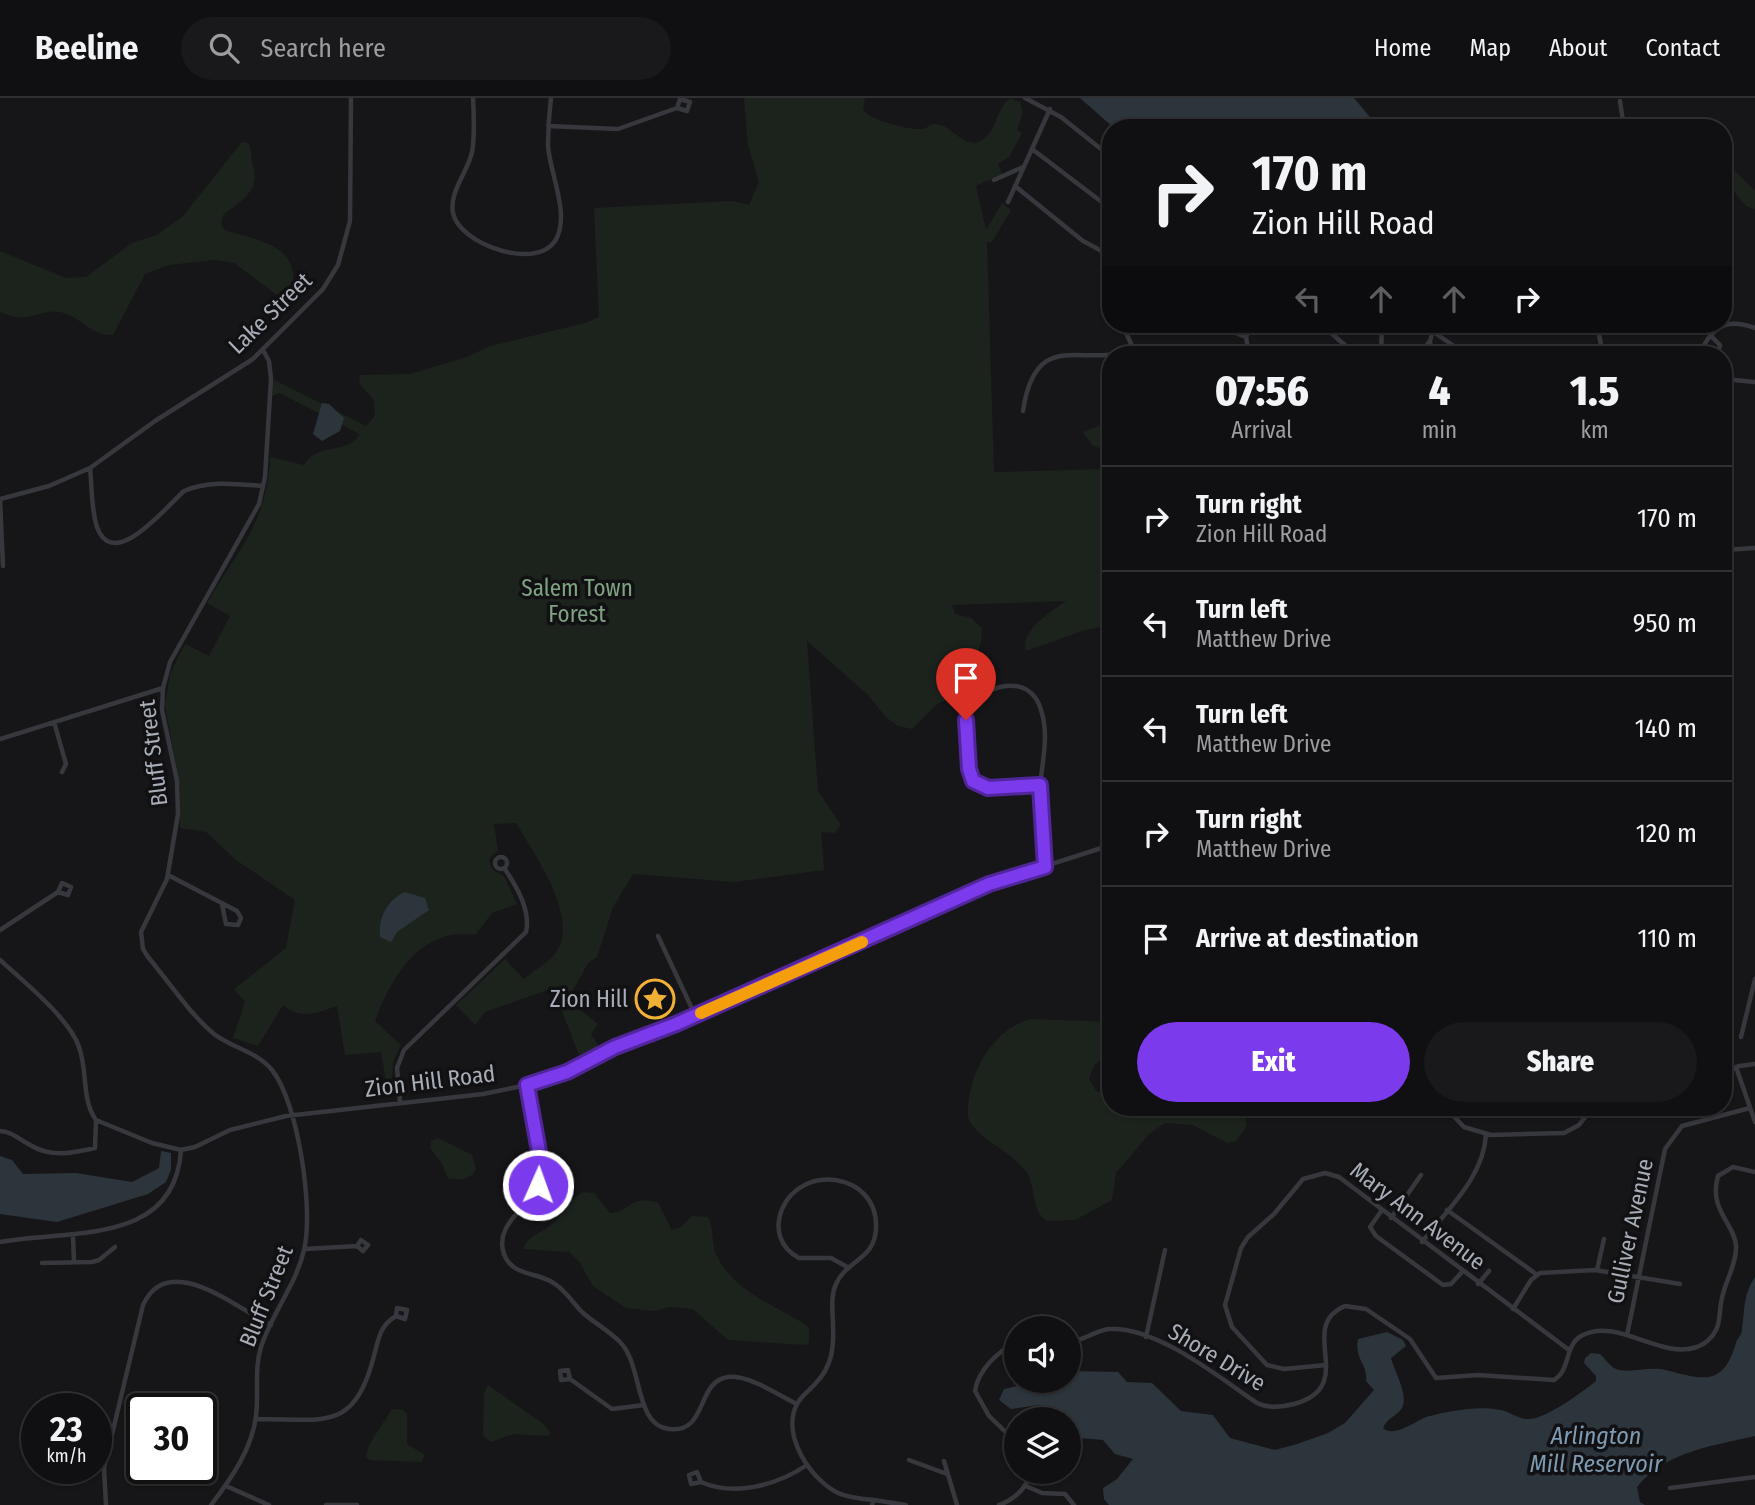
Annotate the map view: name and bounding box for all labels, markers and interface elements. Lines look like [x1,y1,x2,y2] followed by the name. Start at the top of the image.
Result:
[181,17,671,80] search box
[35,28,139,68] text: Beeline
[205,29,243,67] icon: search
[261,33,386,64] text: Search here
[1374,34,1431,62] text: Home
[1469,34,1511,62] text: Map
[1549,34,1607,62] text: About
[1645,34,1720,62] text: Contact
[1252,144,1368,203] text: 170 m
[1137,147,1228,238] icon: right
[1252,204,1435,242] text: Zion Hill Road
[222,266,318,360] street label: Lake Street
[1289,280,1327,318] icon: left
[1362,280,1400,318] icon: ahead
[1435,280,1473,318] icon: ahead
[1508,280,1546,318] icon: right
[1215,366,1309,416] text: 07:56
[1428,366,1450,416] text: 4
[1570,366,1619,416] text: 1.5
[1231,416,1292,444] text: Arrival
[1422,416,1457,444] text: min
[1580,416,1609,444] text: km
[1196,489,1302,520] text: Turn right
[1137,500,1175,538] icon: right
[1637,503,1697,534] text: 170 m
[1196,520,1327,548] text: Zion Hill Road
[521,574,633,628] park label: Salem Town Forest
[1196,594,1288,625] text: Turn left
[1137,605,1175,643] icon: left
[1633,608,1697,639] text: 950 m
[1196,625,1331,653] text: Matthew Drive
[936,648,996,720] pin
[947,659,985,697] icon: arrive
[133,698,173,808] street label: Bluff Street
[1196,699,1288,730] text: Turn left
[1137,710,1175,748] icon: left
[1635,713,1697,744] text: 140 m
[1196,730,1331,758] text: Matthew Drive
[1196,804,1302,835] text: Turn right
[1137,815,1175,853] icon: right
[1636,818,1697,849] text: 120 m
[1196,835,1331,863] text: Matthew Drive
[1137,920,1175,958] icon: arrive
[1196,923,1419,954] text: Arrive at destination
[1637,923,1697,954] text: 110 m
[634,978,676,1020] place icon: Zion Hill
[550,985,628,1013] place label: Zion Hill
[1137,1022,1410,1102] button: Exit
[1424,1022,1697,1102] button: Share
[363,1059,497,1103] street label: Zion Hill Road
[501,1148,575,1222] position arrow
[1345,1156,1491,1276] street label: Mary Ann Avenue
[1601,1156,1659,1306] street label: Gulliver Avenue
[233,1241,299,1351] street label: Bluff Street
[1004,1316,1081,1484] map controls
[1004,1316,1081,1393] button: sound
[1163,1317,1271,1397] street label: Shore Drive
[126,1393,217,1484] speed limit sign: 30
[1004,1407,1081,1484] button: layers
[50,1408,83,1450] text: 23
[1530,1422,1663,1478] water label: Arlington Mill Reservoir
[46,1445,87,1467] text: km/h

